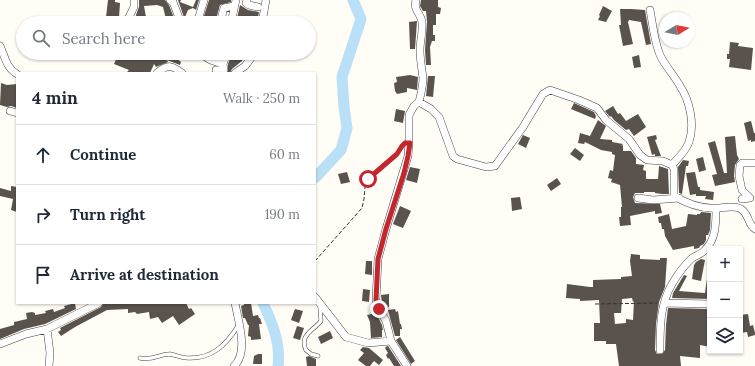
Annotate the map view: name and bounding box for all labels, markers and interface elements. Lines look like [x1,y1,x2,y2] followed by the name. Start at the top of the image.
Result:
[659,12,695,48] north arrow
[16,16,316,60] search box
[30,27,52,49] icon: search
[62,29,145,48] text: Search here
[32,87,78,109] text: 4 min
[223,90,300,107] text: Walk · 250 m
[32,144,54,166] icon: ahead
[70,145,136,164] text: Continue
[269,146,300,163] text: 60 m
[359,170,377,188] route start
[32,204,54,226] icon: right
[70,205,146,224] text: Turn right
[265,206,300,223] text: 190 m
[707,246,743,354] map controls
[707,246,743,282] button: +
[32,264,54,286] icon: arrive
[70,265,219,284] text: Arrive at destination
[707,282,743,318] button: −
[370,300,388,318] route end
[707,318,743,354] button: layers

